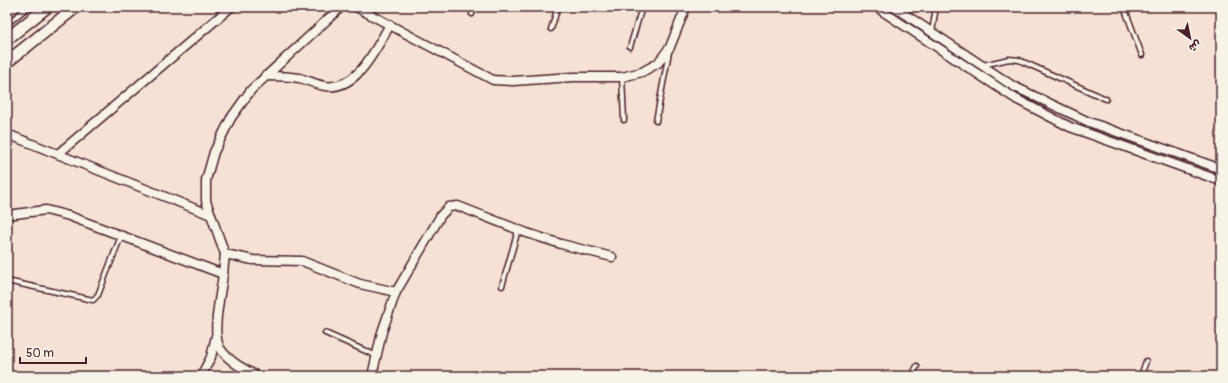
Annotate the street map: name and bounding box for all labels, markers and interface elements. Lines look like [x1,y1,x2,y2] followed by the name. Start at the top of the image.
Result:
[1170,18,1210,58] north arrow
[1187,37,1204,55] text: ش
[20,339,86,365] scale bar
[26,346,54,361] text: 50 m

